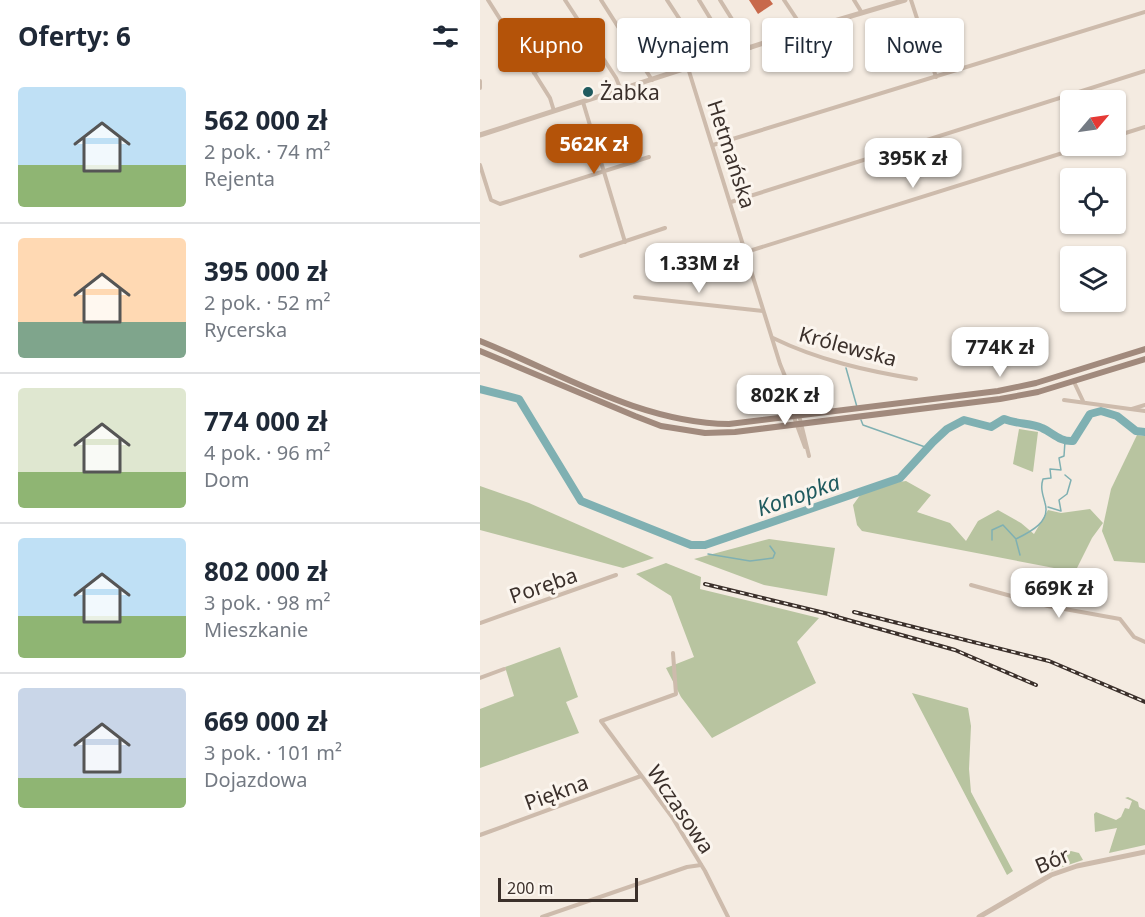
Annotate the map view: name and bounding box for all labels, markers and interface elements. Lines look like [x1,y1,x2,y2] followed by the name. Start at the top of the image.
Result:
[18,18,131,54] text: Oferty: 6
[498,18,605,72] chip: Kupno
[617,18,750,72] chip: Wynajem
[762,18,853,72] chip: Filtry
[865,18,964,72] chip: Nowe
[429,20,462,53] icon: filters
[600,78,660,106] place label: Żabka
[581,85,595,99] marker: Żabka
[1060,90,1126,156] north arrow
[1060,90,1126,312] map controls
[701,96,763,212] street label: Hetmańska
[204,102,328,138] text: 562 000 zł
[66,111,138,183] icon: home
[539,124,649,175] pin: 562K zł
[560,130,628,157] text: 562K zł
[204,138,331,165] text: 2 pok. · 74 m²
[858,138,968,189] pin: 395K zł
[879,144,947,171] text: 395K zł
[204,165,275,192] text: Rejenta
[1060,168,1126,234] button: locate
[637,243,761,294] pin: 1.33M zł
[1060,246,1126,312] button: layers
[659,249,739,276] text: 1.33M zł
[204,253,328,289] text: 395 000 zł
[66,262,138,334] icon: home
[204,289,331,316] text: 2 pok. · 52 m²
[204,316,287,343] text: Rycerska
[796,319,900,373] street label: Królewska
[945,327,1055,378] pin: 774K zł
[966,333,1034,360] text: 774K zł
[730,375,840,426] pin: 802K zł
[751,381,819,408] text: 802K zł
[204,403,328,439] text: 774 000 zł
[66,412,138,484] icon: home
[204,439,331,466] text: 4 pok. · 96 m²
[204,466,249,493] text: Dom
[752,466,844,522] water label: Konopka
[204,553,328,589] text: 802 000 zł
[505,560,581,610] street label: Poręba
[66,562,138,634] icon: home
[1004,568,1114,619] pin: 669K zł
[1025,574,1093,601] text: 669K zł
[204,589,331,616] text: 3 pok. · 98 m²
[204,616,308,643] text: Mieszkanie
[204,703,328,739] text: 669 000 zł
[66,712,138,784] icon: home
[204,739,342,766] text: 3 pok. · 101 m²
[641,759,721,859] street label: Wczasowa
[204,766,307,793] text: Dojazdowa
[520,768,592,816] street label: Piękna
[1030,840,1074,880] street label: Bór
[498,875,638,902] scale bar
[507,877,554,899] text: 200 m

